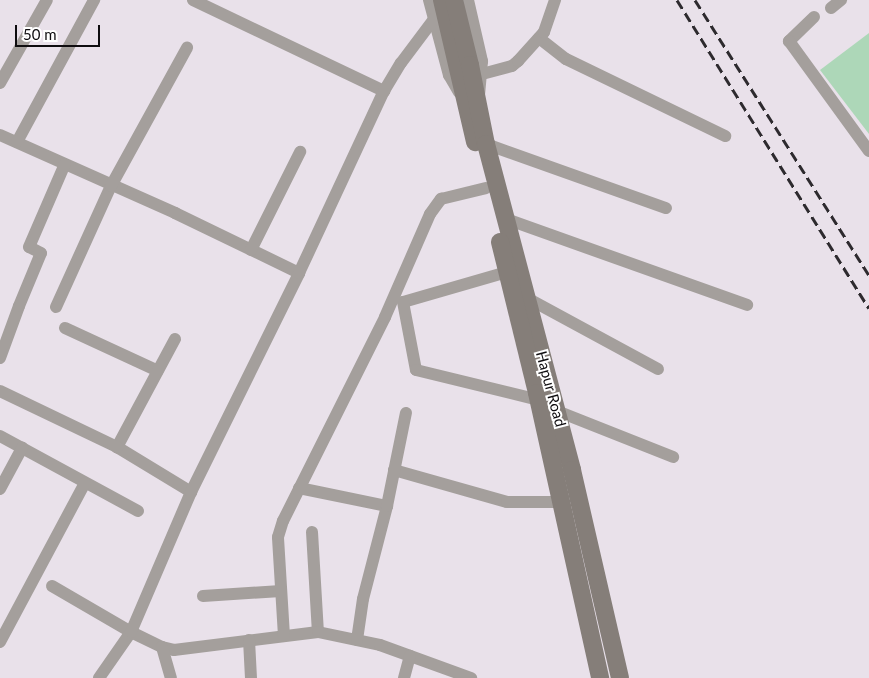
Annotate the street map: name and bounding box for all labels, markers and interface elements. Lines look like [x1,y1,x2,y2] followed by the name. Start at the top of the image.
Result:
[18,15,102,47] scale bar
[23,25,57,43] text: 50 m
[532,349,570,429] street label: Hapur Road

